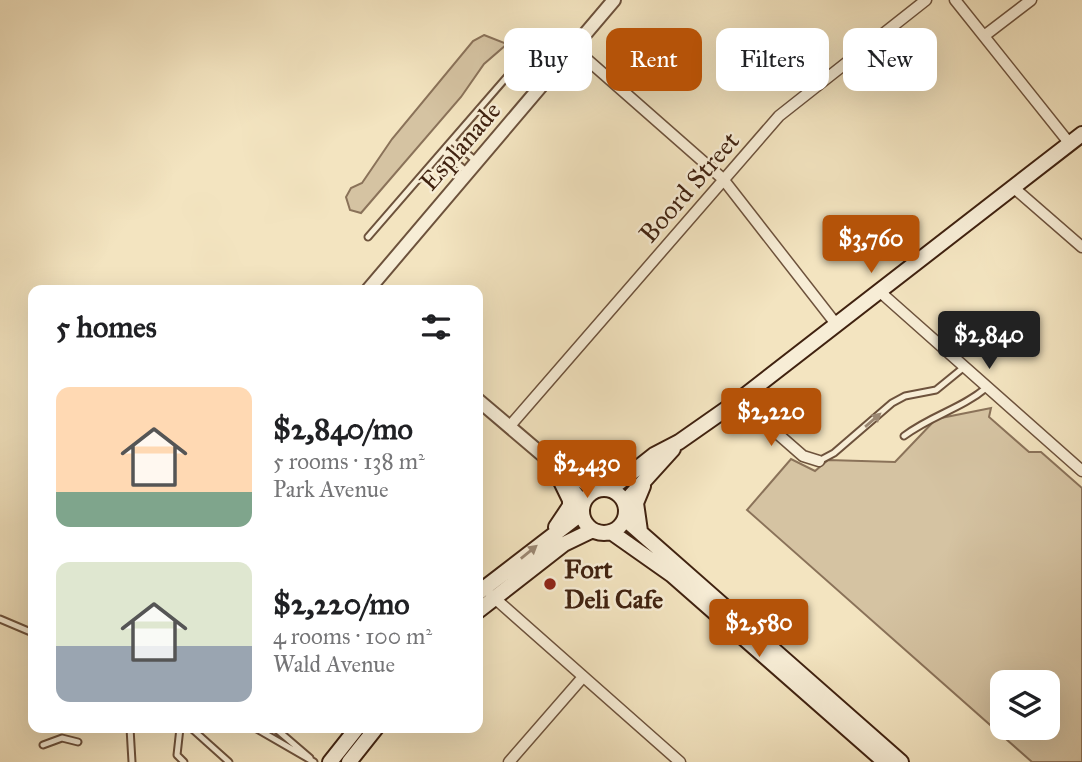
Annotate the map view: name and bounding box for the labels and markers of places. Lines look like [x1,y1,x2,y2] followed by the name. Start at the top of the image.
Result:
[814,216,928,275] pin: $3,760
[932,312,1046,371] pin: $2,840
[714,388,828,448] pin: $2,220
[530,440,644,500] pin: $2,430
[564,553,663,615] place label: Fort Deli Cafe
[542,576,558,592] marker: Fort Deli Cafe
[702,600,816,659] pin: $2,580

